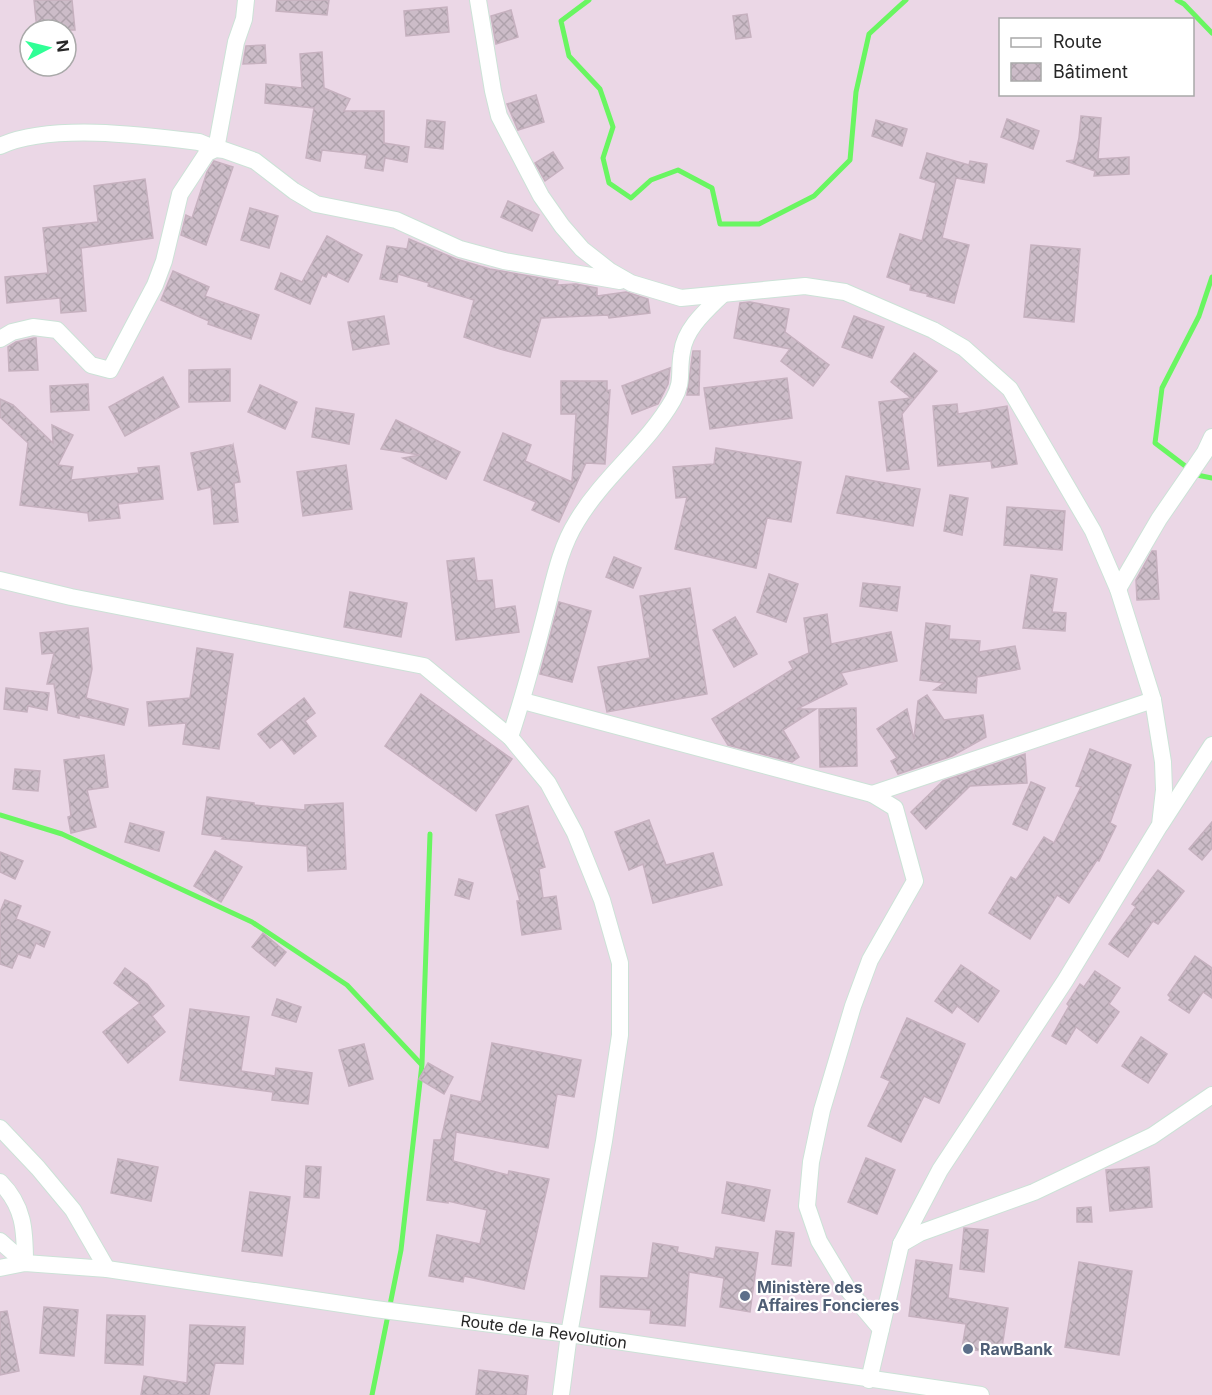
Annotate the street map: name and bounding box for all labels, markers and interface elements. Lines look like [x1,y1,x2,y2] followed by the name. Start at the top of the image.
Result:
[18,18,78,78] north arrow
[999,18,1194,96] legend
[1053,31,1102,52] text: Route
[52,39,74,53] text: N
[1053,61,1128,82] text: Bâtiment
[757,1277,899,1315] place label: Ministère des Affaires Foncieres
[738,1289,752,1303] marker: Ministère des Affaires Foncieres
[459,1310,628,1352] street label: Route de la Revolution
[980,1339,1053,1359] place label: RawBank
[961,1342,975,1356] marker: RawBank

